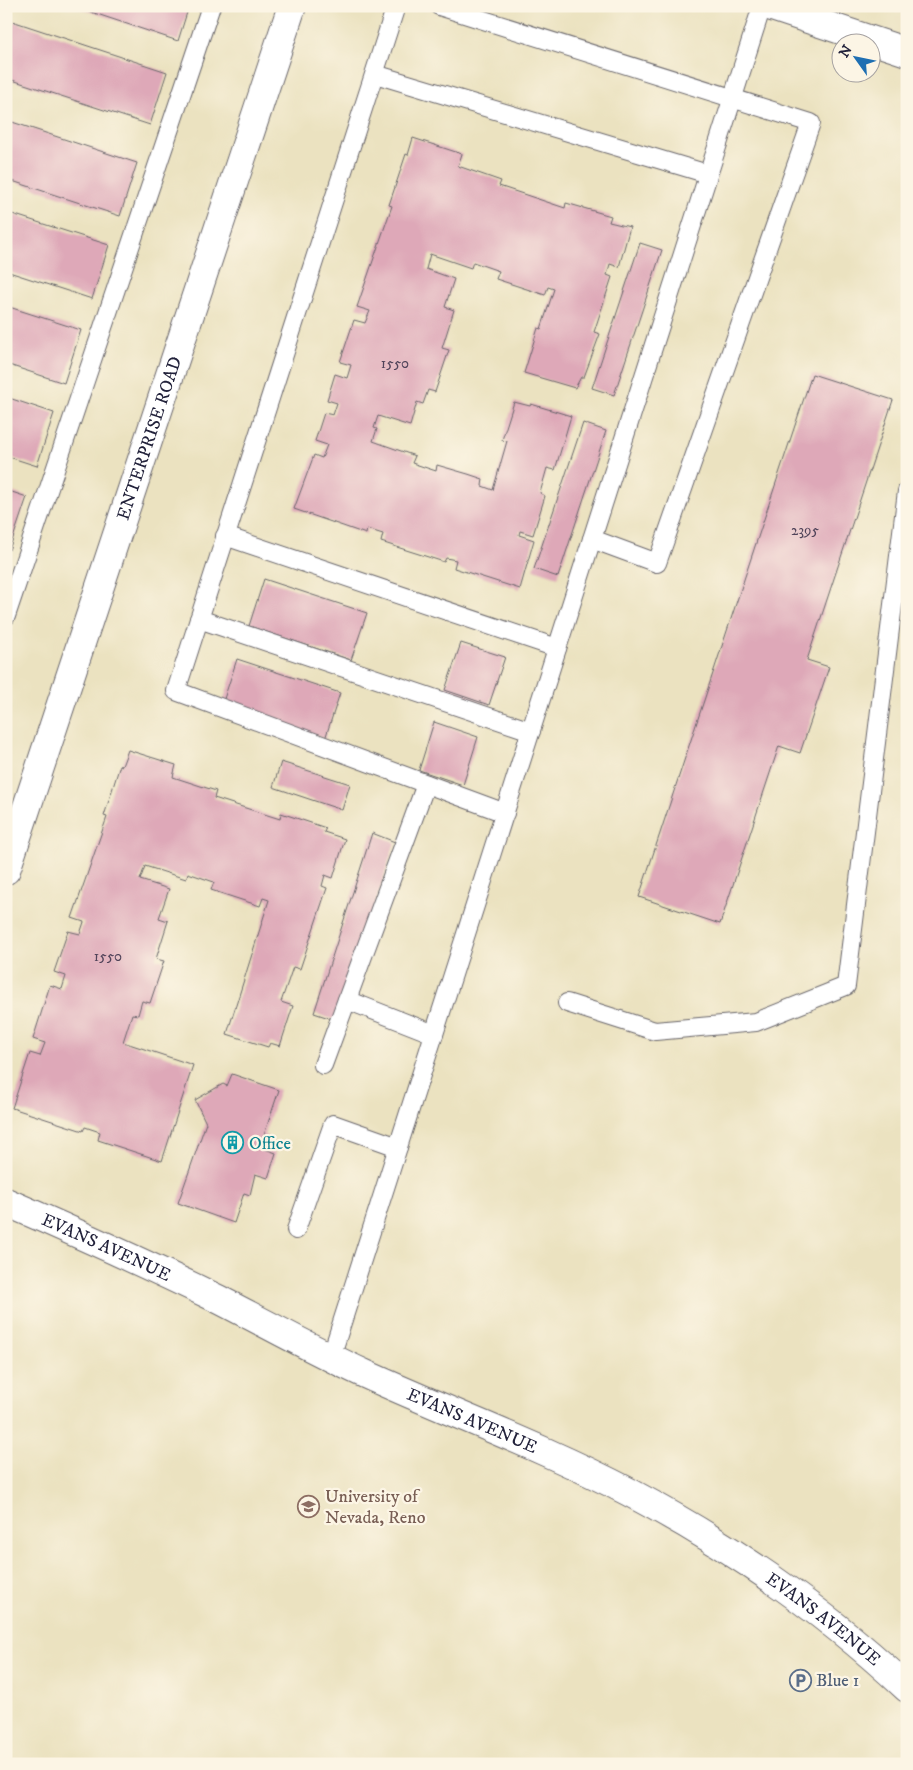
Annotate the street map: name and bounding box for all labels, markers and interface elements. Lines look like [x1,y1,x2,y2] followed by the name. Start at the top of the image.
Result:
[830,32,880,82] north arrow
[835,41,857,61] text: N
[113,354,187,523] street label: ENTERPRISE ROAD
[381,354,409,373] house number: 1550
[791,521,819,540] house number: 2395
[94,947,122,966] house number: 1550
[221,1131,245,1155] building icon: Office
[249,1133,291,1155] place label: Office
[38,1209,174,1287] street label: EVANS AVENUE
[403,1384,541,1459] street label: EVANS AVENUE
[325,1486,426,1529] place label: University of Nevada, Reno
[297,1494,321,1518] school or university icon: University of Nevada, Reno
[761,1568,885,1671] street label: EVANS AVENUE
[788,1668,812,1692] parking icon: Blue 1
[816,1670,859,1692] place label: Blue 1

